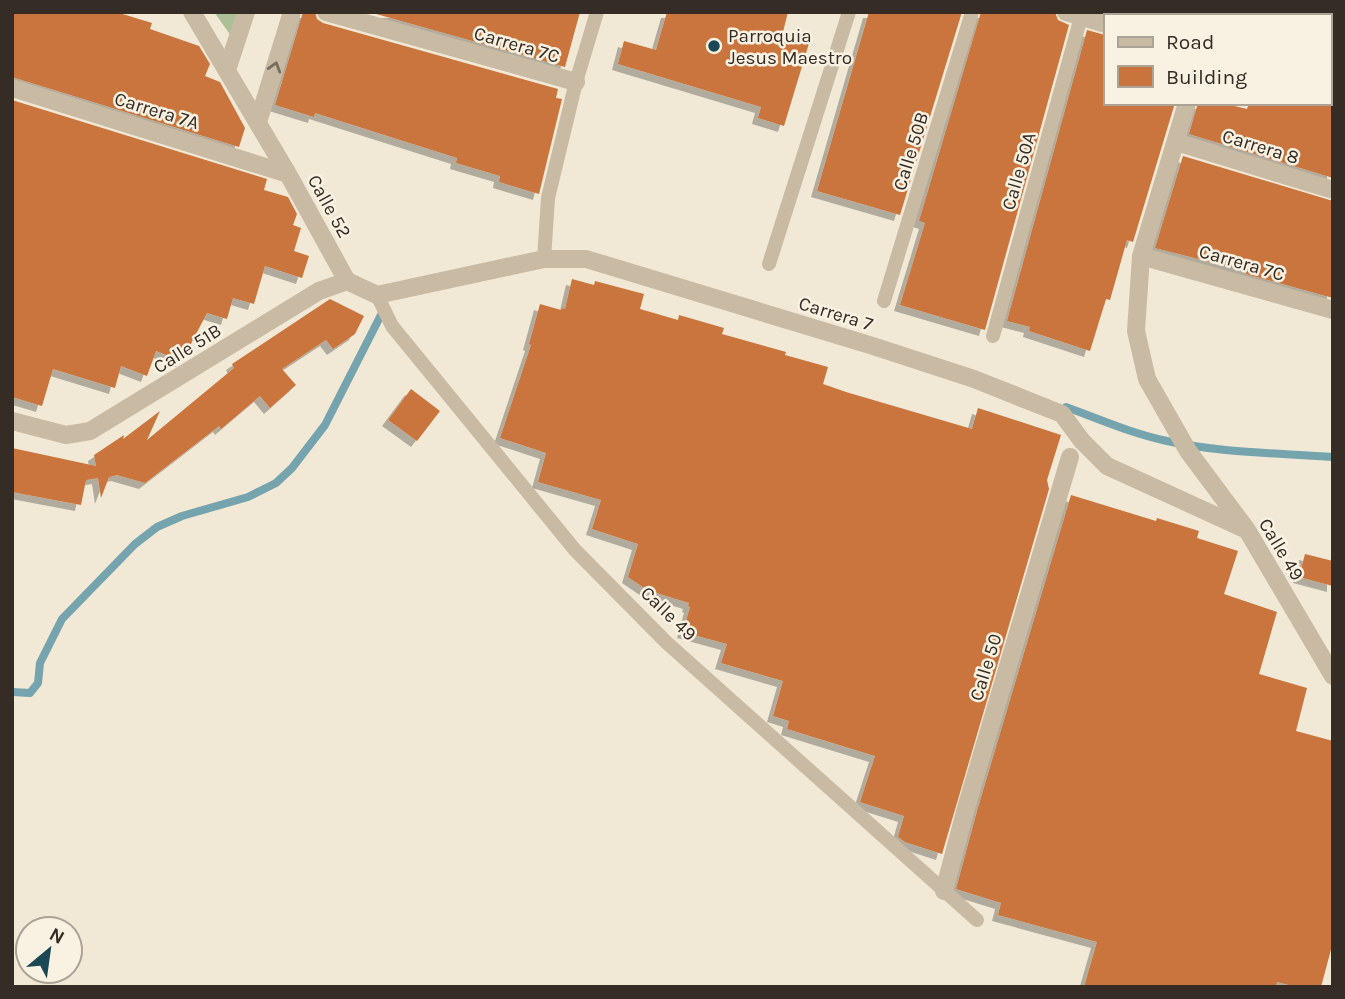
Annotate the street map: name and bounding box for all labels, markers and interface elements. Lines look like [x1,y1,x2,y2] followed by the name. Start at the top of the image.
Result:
[1104,14,1331,105] legend
[471,22,562,68] street label: Carrera 7C
[728,25,852,69] place label: Parroquia Jesus Maestro
[1166,30,1214,54] text: Road
[706,38,722,54] marker: Parroquia Jesus Maestro
[267,61,281,74] one-way arrow
[1166,65,1247,89] text: Building
[112,88,202,134] street label: Carrera 7A
[889,109,933,193] street label: Calle 50B
[1220,125,1302,169] street label: Carrera 8
[997,130,1041,213] street label: Calle 50A
[303,171,355,242] street label: Calle 52
[1196,240,1287,286] street label: Carrera 7C
[796,292,876,336] street label: Carrera 7
[150,319,226,378] street label: Calle 51B
[1254,514,1308,585] street label: Calle 49
[636,582,701,645] street label: Calle 49
[965,631,1007,704] street label: Calle 50
[14,915,84,985] north arrow
[45,923,68,949] text: N

